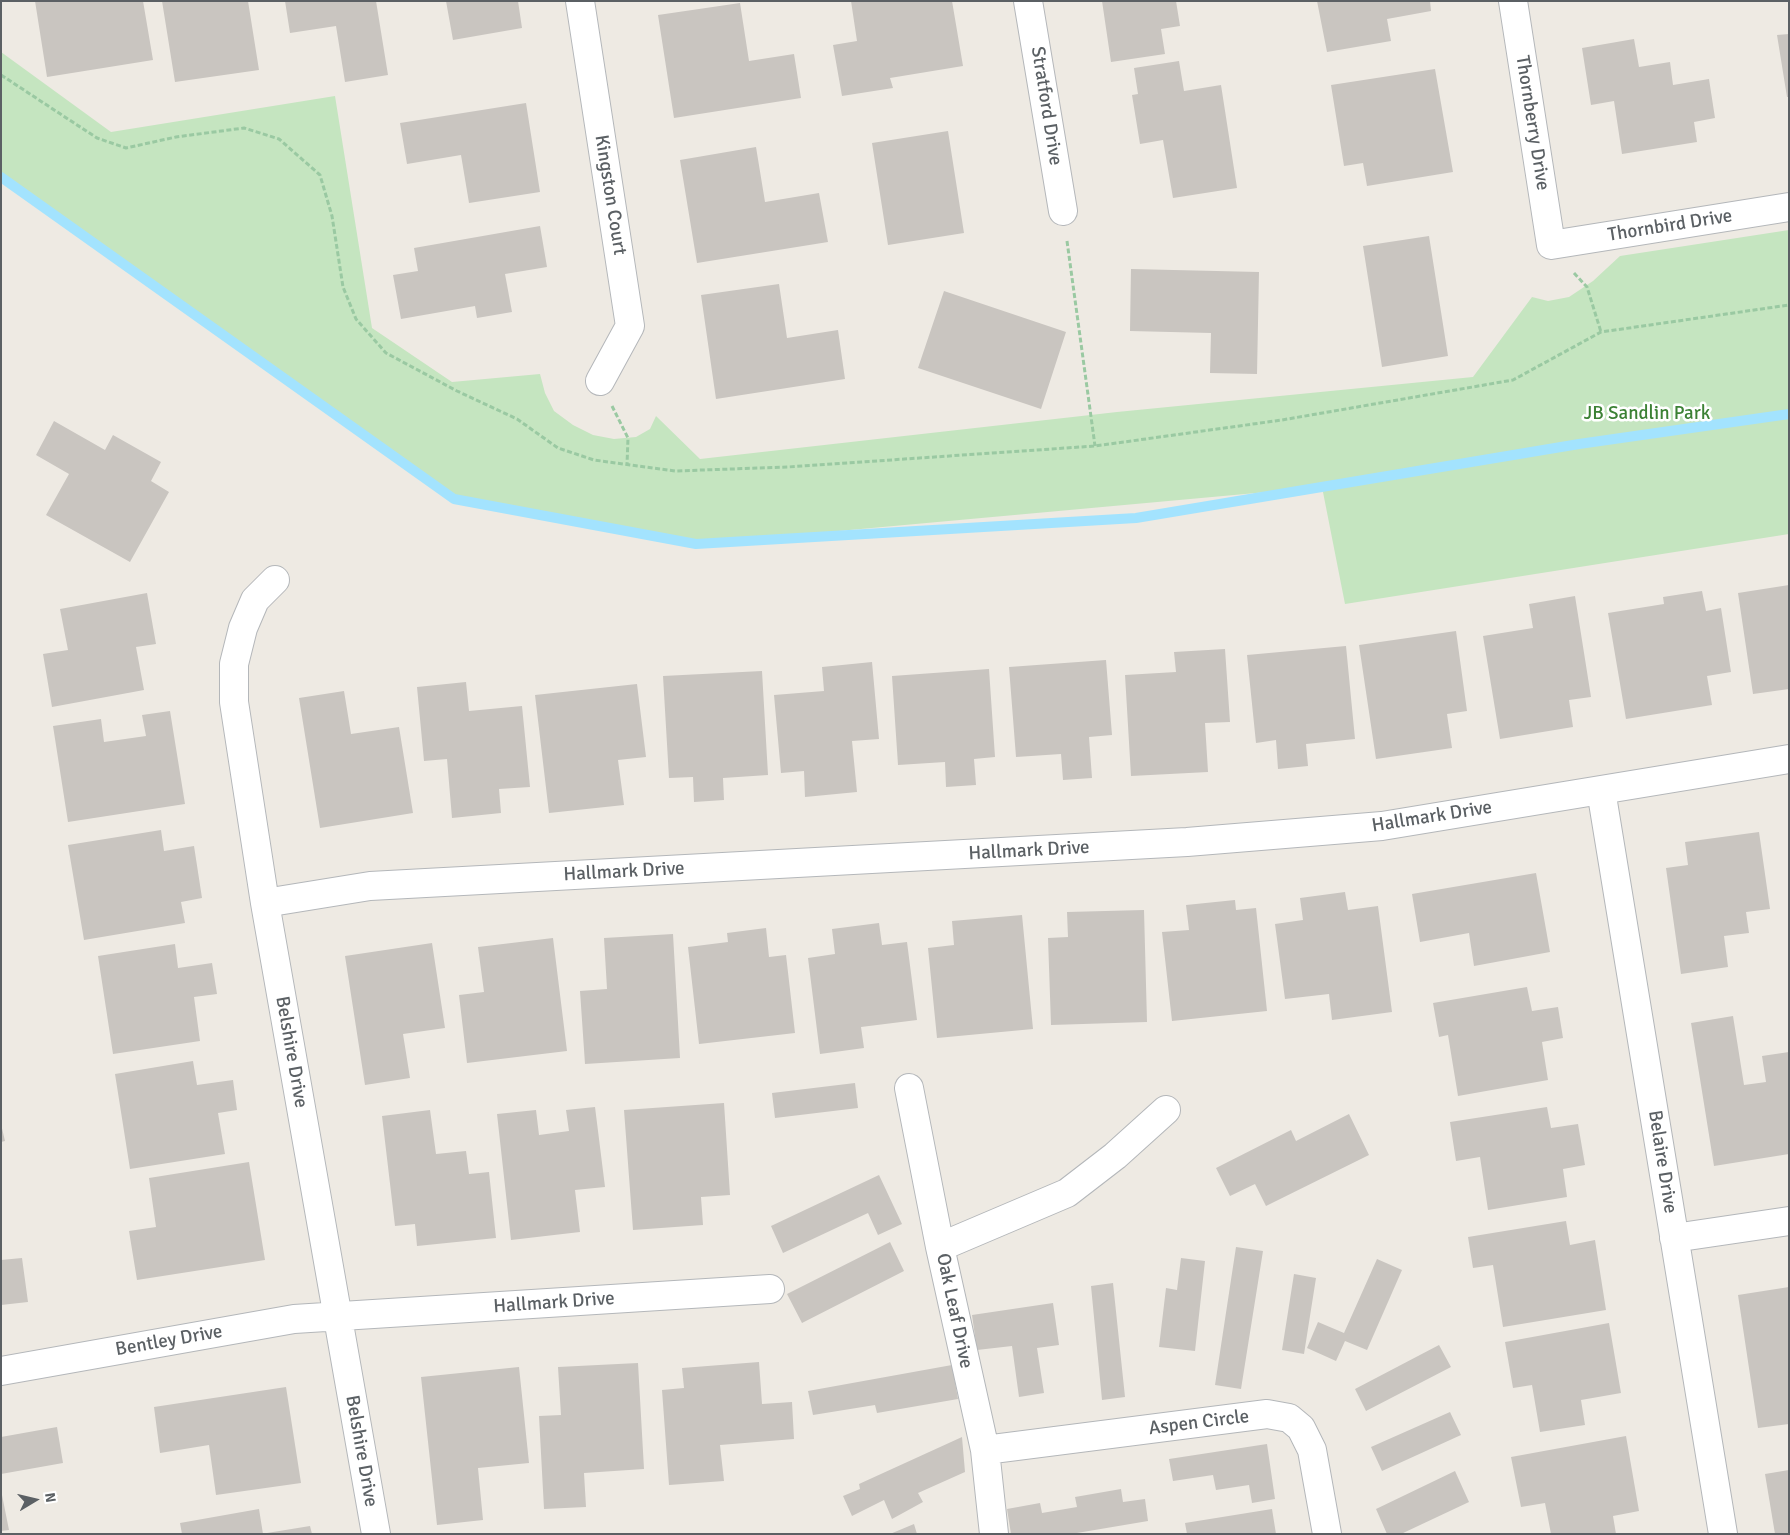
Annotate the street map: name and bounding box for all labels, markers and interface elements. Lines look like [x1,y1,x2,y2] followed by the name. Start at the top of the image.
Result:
[1025,45,1067,167] street label: Stratford Drive
[1510,54,1554,192] street label: Thornberry Drive
[589,133,631,257] street label: Kingston Court
[1606,205,1734,247] street label: Thornbird Drive
[1584,403,1710,425] park label: JB Sandlin Park
[1370,796,1494,838] street label: Hallmark Drive
[968,836,1090,866] street label: Hallmark Drive
[563,857,685,887] street label: Hallmark Drive
[270,994,312,1110] street label: Belshire Drive
[1643,1109,1681,1215] street label: Belaire Drive
[931,1251,977,1371] street label: Oak Leaf Drive
[493,1287,615,1319] street label: Hallmark Drive
[114,1320,224,1362] street label: Bentley Drive
[340,1393,382,1509] street label: Belshire Drive
[1147,1406,1251,1440] street label: Aspen Circle
[10,1475,60,1525] north arrow
[41,1491,59,1504] text: N

